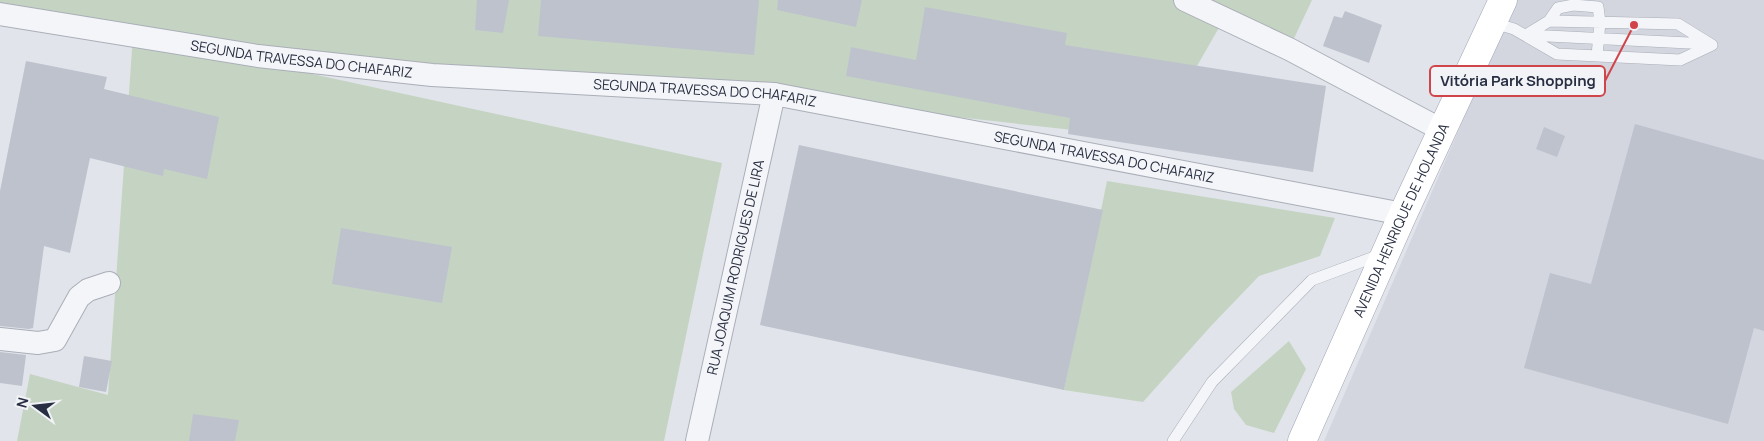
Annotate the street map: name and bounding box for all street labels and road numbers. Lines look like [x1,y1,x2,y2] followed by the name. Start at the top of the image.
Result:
[189,35,414,82] street label: SEGUNDA TRAVESSA DO CHAFARIZ
[593,74,818,111] street label: SEGUNDA TRAVESSA DO CHAFARIZ
[1348,120,1453,320] street label: AVENIDA HENRIQUE DE HOLANDA
[992,126,1216,187] street label: SEGUNDA TRAVESSA DO CHAFARIZ
[702,157,768,377] street label: RUA JOAQUIM RODRIGUES DE LIRA

